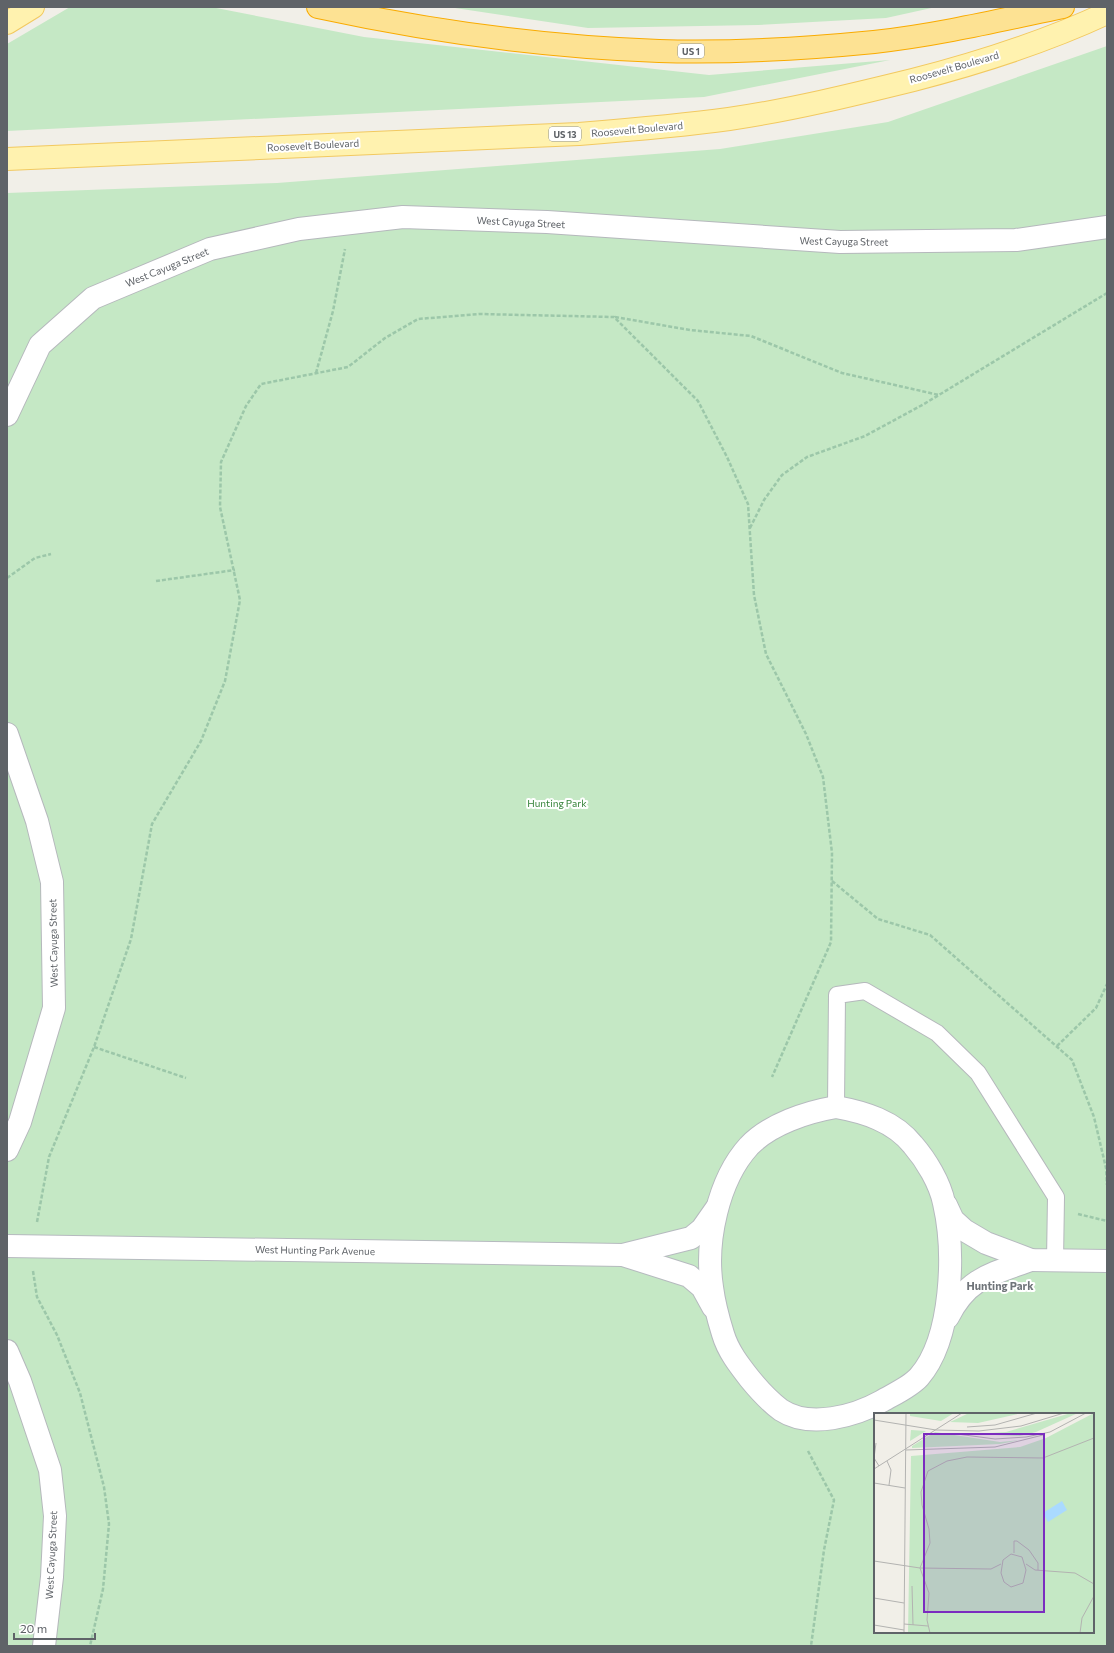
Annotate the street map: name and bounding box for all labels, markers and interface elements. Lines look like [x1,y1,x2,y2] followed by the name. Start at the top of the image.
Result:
[678,44,704,58] road number: US 1
[908,48,1000,85] street label: Roosevelt Boulevard
[591,119,684,139] street label: Roosevelt Boulevard
[549,127,581,141] road number: US 13
[267,137,360,153] street label: Roosevelt Boulevard
[476,214,566,230] street label: West Cayuga Street
[799,234,889,248] street label: West Cayuga Street
[124,245,210,289] street label: West Cayuga Street
[527,797,587,809] park label: Hunting Park
[46,898,60,988] street label: West Cayuga Street
[255,1243,375,1257] street label: West Hunting Park Avenue
[967,1279,1034,1292] district label: Hunting Park
[874,1413,1094,1633] inset map
[43,1510,59,1600] street label: West Cayuga Street
[14,1615,95,1641] scale bar
[20,1621,47,1635] text: 20 m

